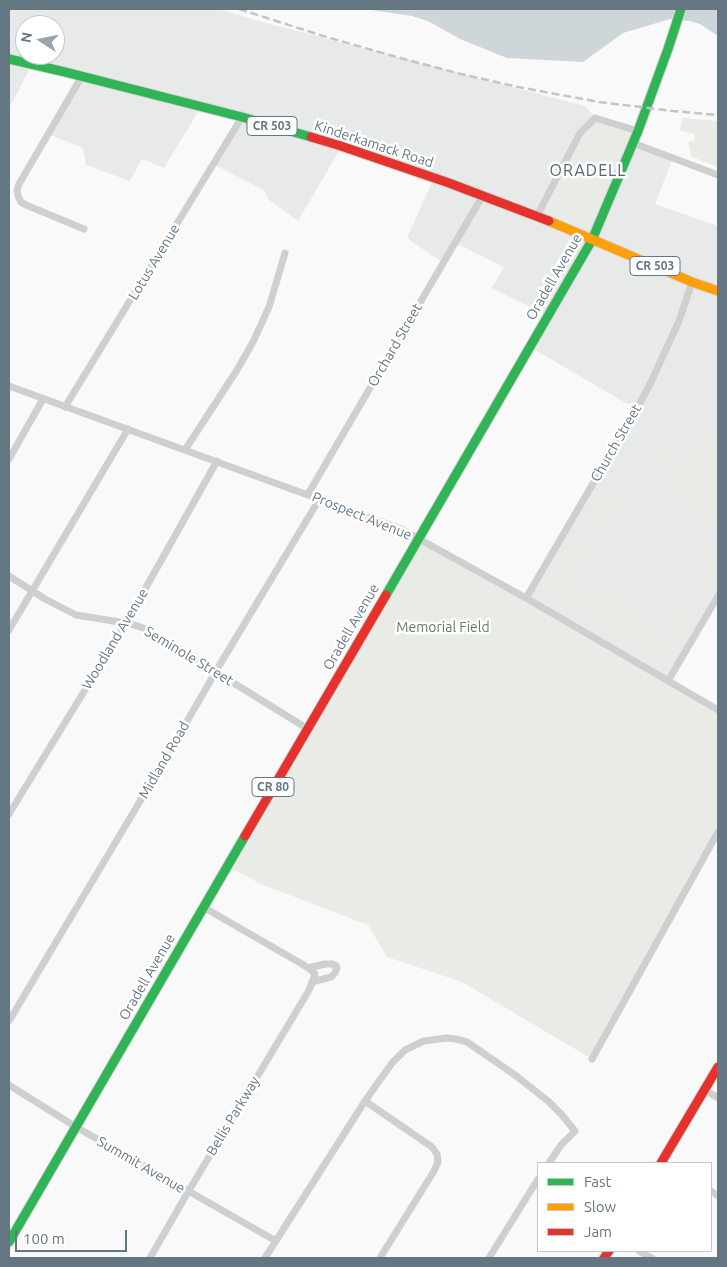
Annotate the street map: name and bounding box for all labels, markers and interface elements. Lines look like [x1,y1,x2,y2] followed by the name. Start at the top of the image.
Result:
[15,15,65,65] north arrow
[17,31,35,44] text: N
[247,116,297,136] road number: CR 503
[312,117,436,171] street label: Kinderkamack Road
[549,161,627,181] district label: ORADELL
[125,221,183,303] street label: Lotus Avenue
[522,231,586,323] street label: Oradell Avenue
[630,256,680,276] road number: CR 503
[364,300,426,390] street label: Orchard Street
[587,401,645,485] street label: Church Street
[310,488,414,544] street label: Prospect Avenue
[319,581,383,673] street label: Oradell Avenue
[78,585,152,693] street label: Woodland Avenue
[396,619,490,635] park label: Memorial Field
[142,623,236,689] street label: Seminole Street
[135,718,193,802] street label: Midland Road
[252,778,294,796] road number: CR 80
[115,931,179,1023] street label: Oradell Avenue
[203,1073,263,1159] street label: Bellis Parkway
[94,1133,188,1197] street label: Summit Avenue
[537,1162,712,1252] legend
[584,1173,611,1190] text: Fast
[584,1198,616,1215] text: Slow
[18,1220,130,1252] scale bar
[584,1223,612,1240] text: Jam
[23,1230,65,1247] text: 100 m

